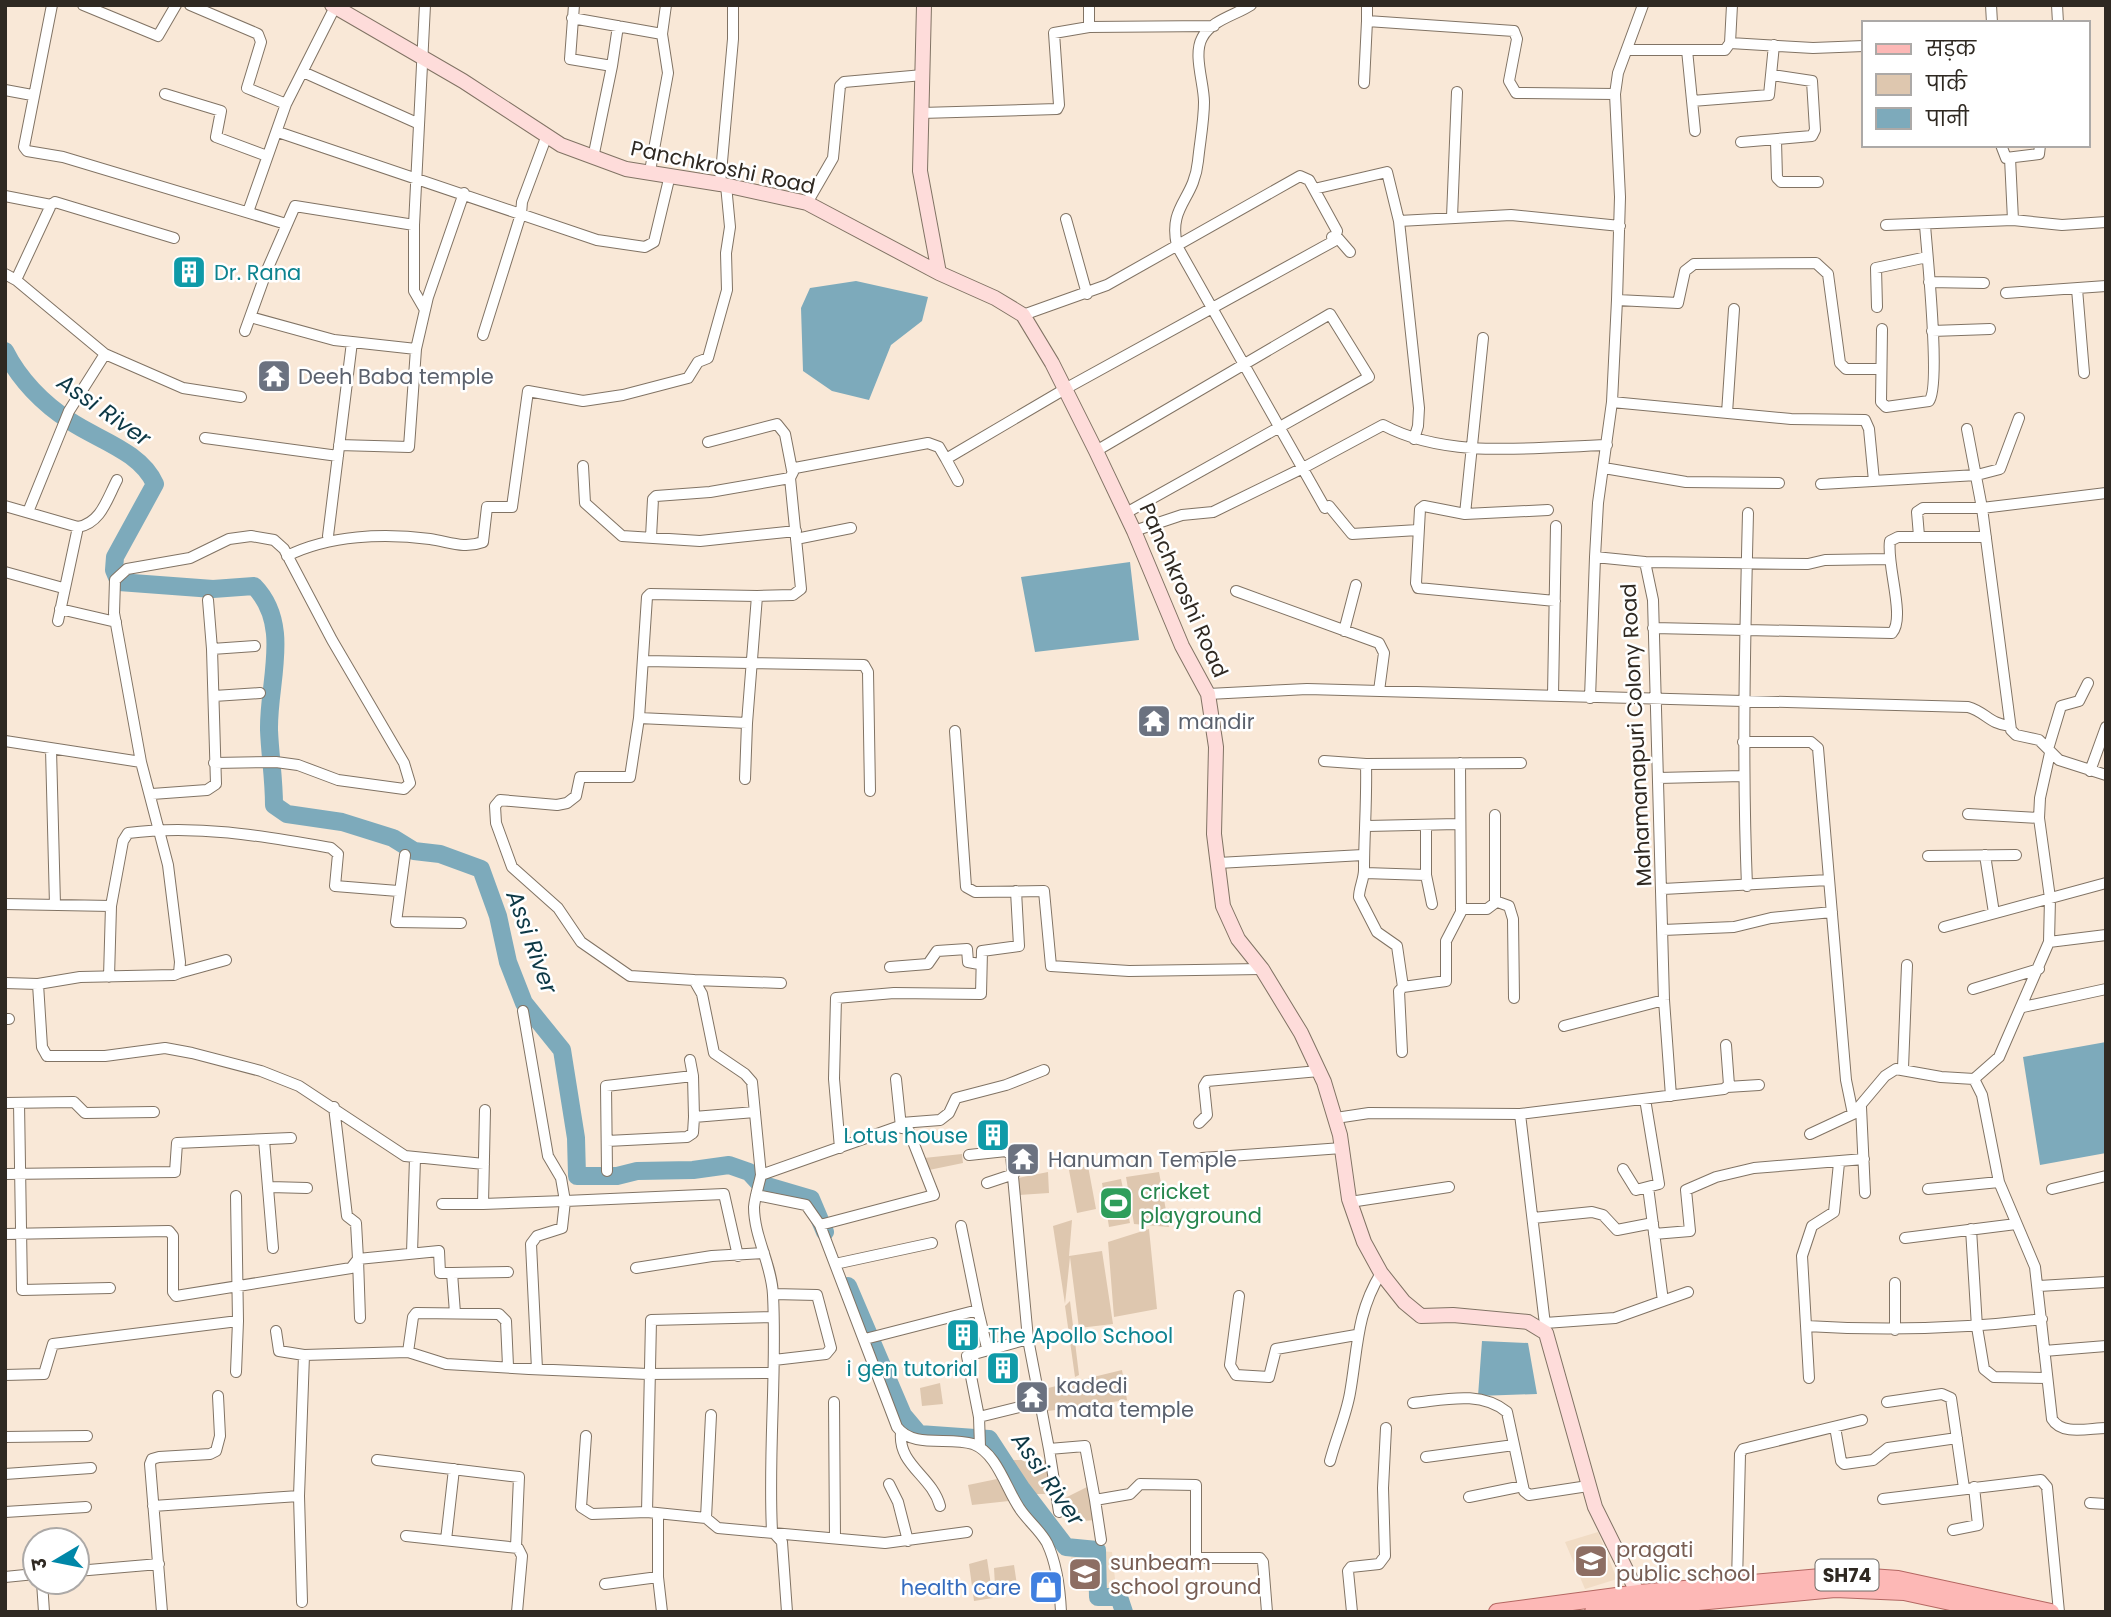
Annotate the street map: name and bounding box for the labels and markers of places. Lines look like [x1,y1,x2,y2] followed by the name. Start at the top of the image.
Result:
[170,253,208,291] building icon: Dr. Rana
[214,258,301,287] place label: Dr. Rana
[255,357,293,395] temple icon: Deeh Baba temple
[298,362,494,391] place label: Deeh Baba temple
[1135,702,1173,740] temple icon: mandir
[1178,707,1255,736] place label: mandir
[974,1116,1012,1154] building icon: Lotus house
[844,1121,968,1150] place label: Lotus house
[1004,1140,1042,1178] temple icon: Hanuman Temple
[1048,1145,1237,1174] place label: Hanuman Temple
[1140,1177,1262,1230] place label: cricket playground
[1097,1184,1135,1222] sports icon: cricket playground
[944,1316,982,1354] building icon: The Apollo School
[988,1321,1173,1350] place label: The Apollo School
[984,1349,1022,1387] building icon: i gen tutorial
[846,1354,978,1383] place label: i gen tutorial
[1056,1371,1194,1424] place label: kadedi mata temple
[1013,1378,1051,1416] temple icon: kadedi mata temple
[1616,1535,1756,1588] place label: pragati public school
[1572,1542,1610,1580] school or university icon: pragati public school
[1110,1548,1261,1601] place label: sunbeam school ground
[1066,1555,1104,1593] school or university icon: sunbeam school ground
[1027,1568,1065,1606] shop icon: health care
[901,1573,1021,1602] place label: health care

